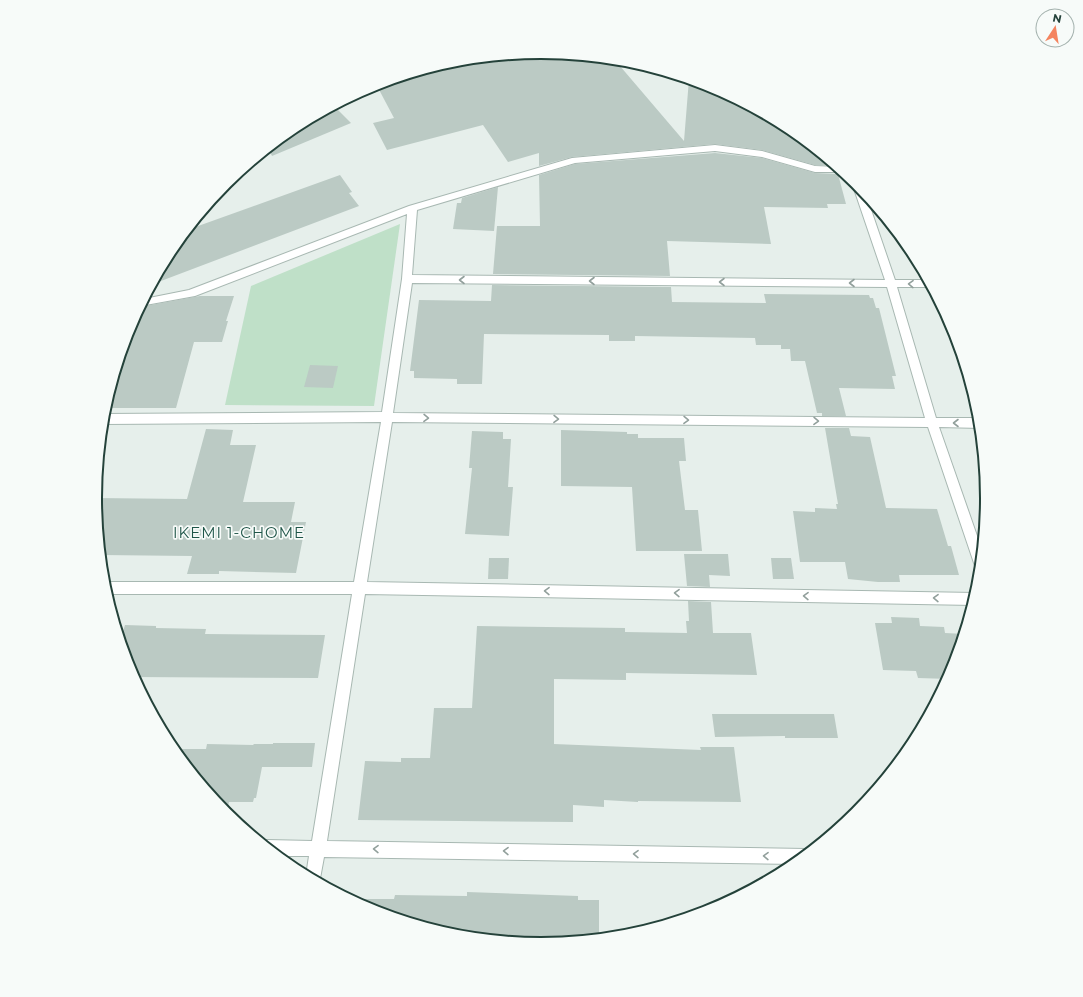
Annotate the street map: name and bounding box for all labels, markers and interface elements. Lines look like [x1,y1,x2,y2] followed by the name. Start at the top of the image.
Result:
[1035,8,1075,48] north arrow
[1051,10,1063,26] text: N
[459,276,465,284] one-way arrow
[589,277,595,285] one-way arrow
[719,278,725,286] one-way arrow
[849,279,855,287] one-way arrow
[908,280,914,288] one-way arrow
[423,414,429,422] one-way arrow
[553,415,559,423] one-way arrow
[683,416,689,424] one-way arrow
[813,417,819,426] one-way arrow
[953,419,959,427] one-way arrow
[173,523,305,542] district label: IKEMI 1-CHOME
[544,587,550,595] one-way arrow
[674,589,680,598] one-way arrow
[803,592,809,600] one-way arrow
[933,594,939,602] one-way arrow
[373,845,379,853] one-way arrow
[503,847,509,856] one-way arrow
[633,850,639,858] one-way arrow
[763,852,769,860] one-way arrow

